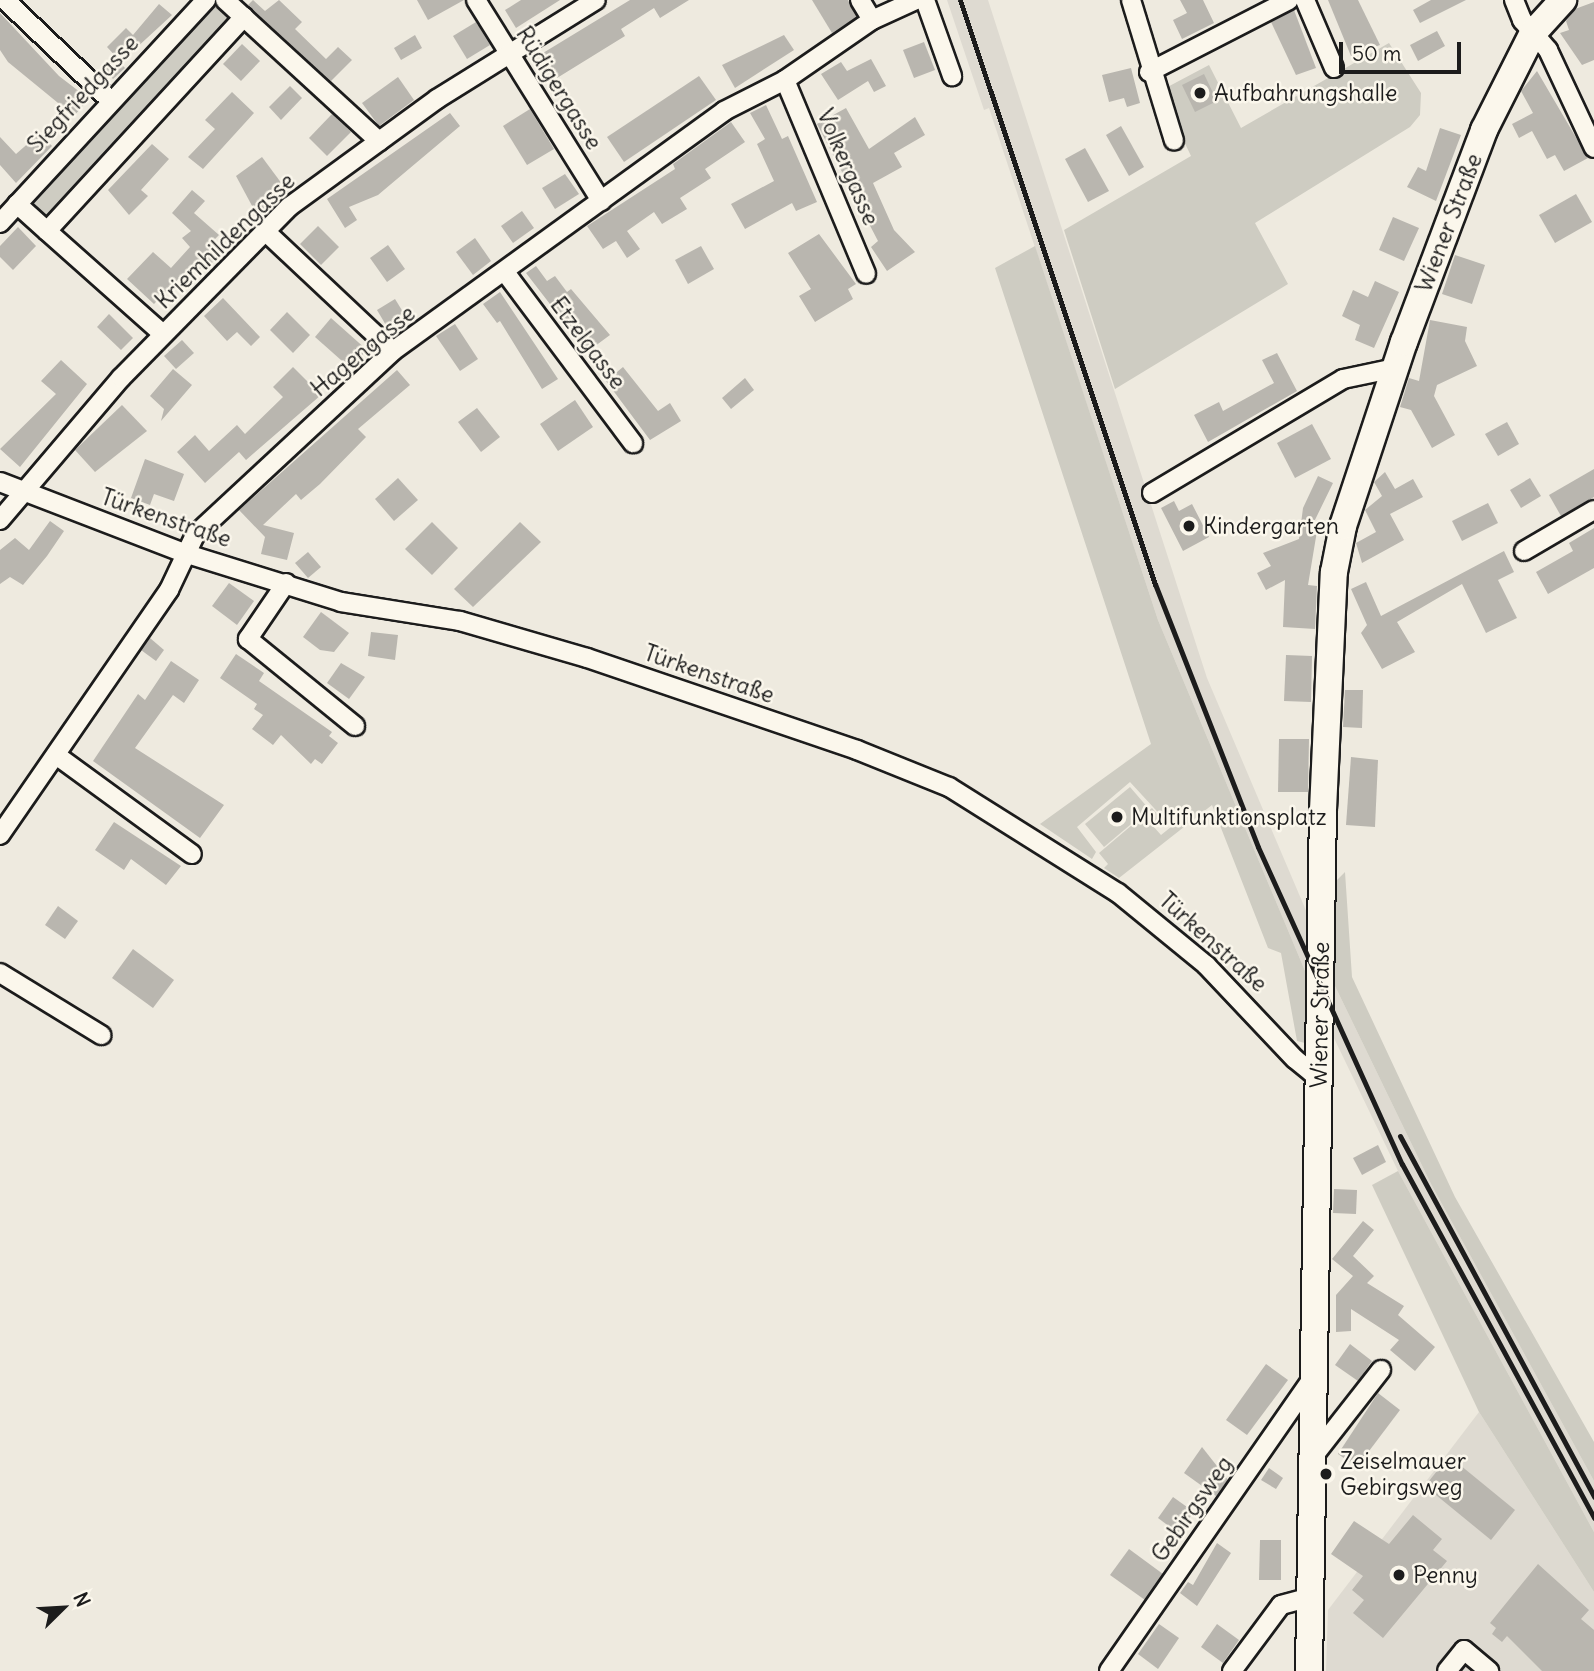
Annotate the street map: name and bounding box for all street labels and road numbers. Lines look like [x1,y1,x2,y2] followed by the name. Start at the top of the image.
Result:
[510,21,608,155] street label: Rüdigergasse
[22,30,144,158] street label: Siegfriedgasse
[811,105,885,229] street label: Volkergasse
[1410,150,1488,296] street label: Wiener Straße
[149,167,301,315] street label: Kriemhildengasse
[544,291,632,395] street label: Etzelgasse
[305,299,421,403] street label: Hagengasse
[97,483,235,553] street label: Türkenstraße
[640,639,778,709] street label: Türkenstraße
[1153,886,1273,998] street label: Türkenstraße
[1305,942,1335,1088] street label: Wiener Straße
[1146,1451,1238,1567] street label: Gebirgsweg

